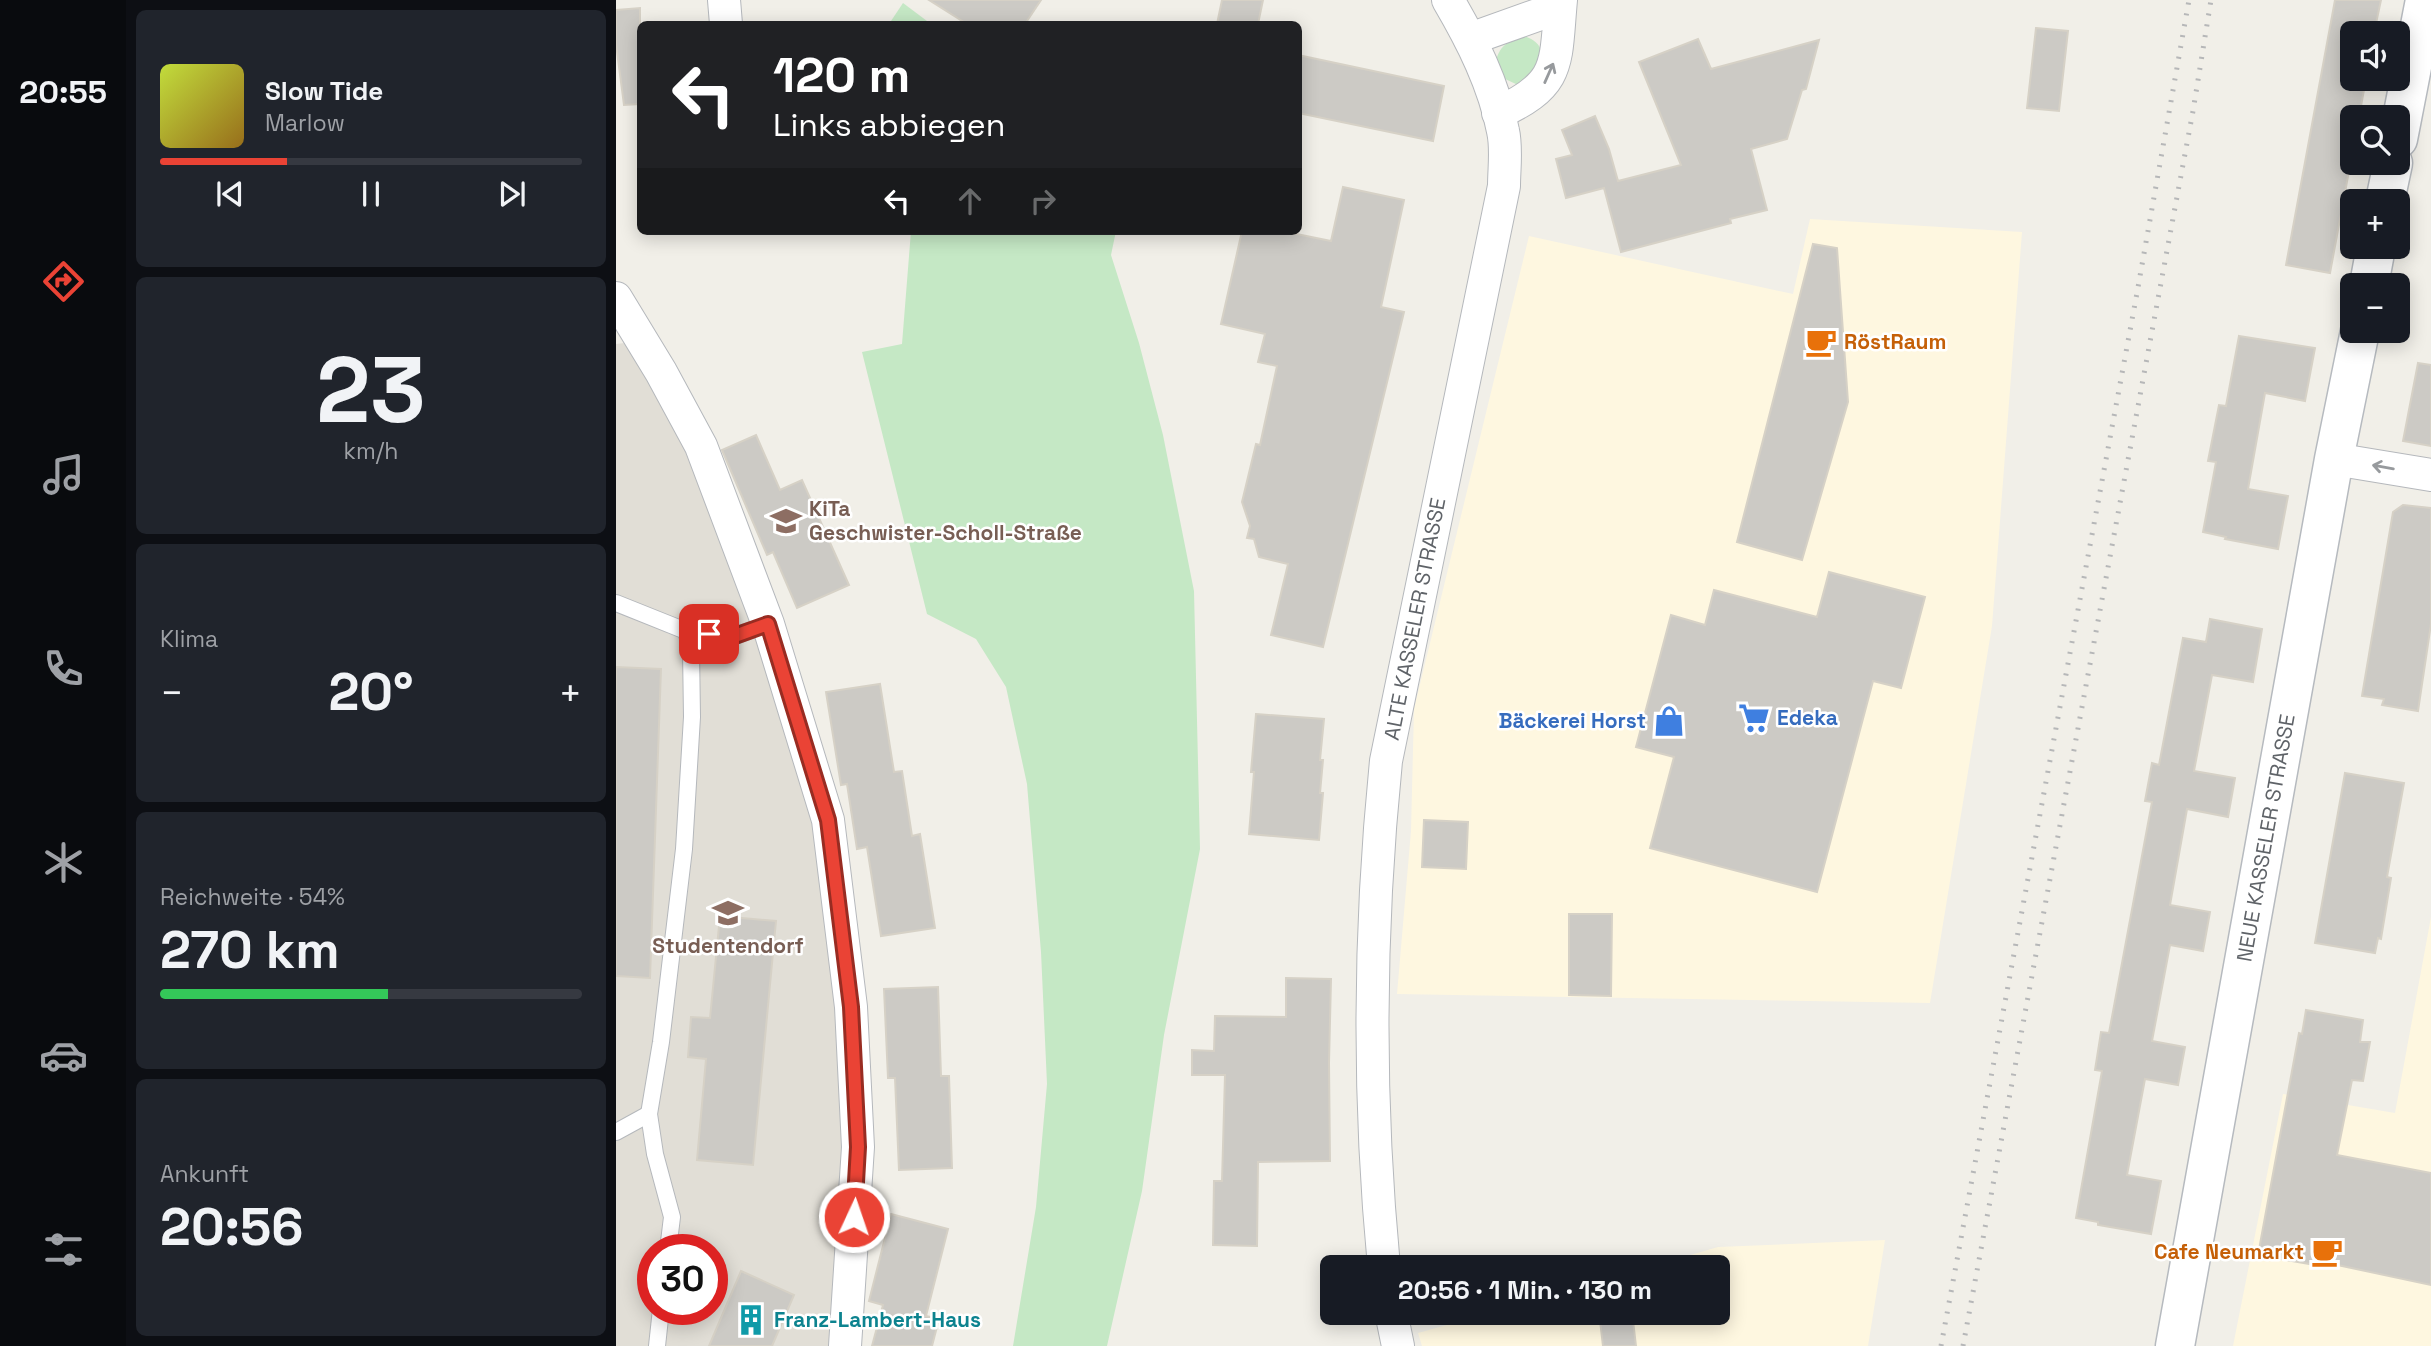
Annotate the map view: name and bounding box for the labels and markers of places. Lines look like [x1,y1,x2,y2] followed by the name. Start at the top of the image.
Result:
[1804,325,1838,359] cafe icon: RöstRaum
[1844,328,1946,355] place label: RöstRaum
[809,495,1082,546] place label: KiTa Geschwister-Scholl-Straße
[769,504,803,538] school or university icon: KiTa Geschwister-Scholl-Straße
[679,604,739,664] pin
[1737,701,1771,735] supermarket icon: Edeka
[1652,704,1686,738] shop icon: Bäckerei Horst
[1777,704,1838,731] place label: Edeka
[1498,707,1646,734] place label: Bäckerei Horst
[711,896,745,930] school or university icon: Studentendorf
[652,932,804,959] place label: Studentendorf
[2310,1235,2344,1269] cafe icon: Cafe Neumarkt
[2154,1238,2304,1265] place label: Cafe Neumarkt
[734,1303,768,1337] building icon: Franz-Lambert-Haus
[774,1306,981,1333] place label: Franz-Lambert-Haus

